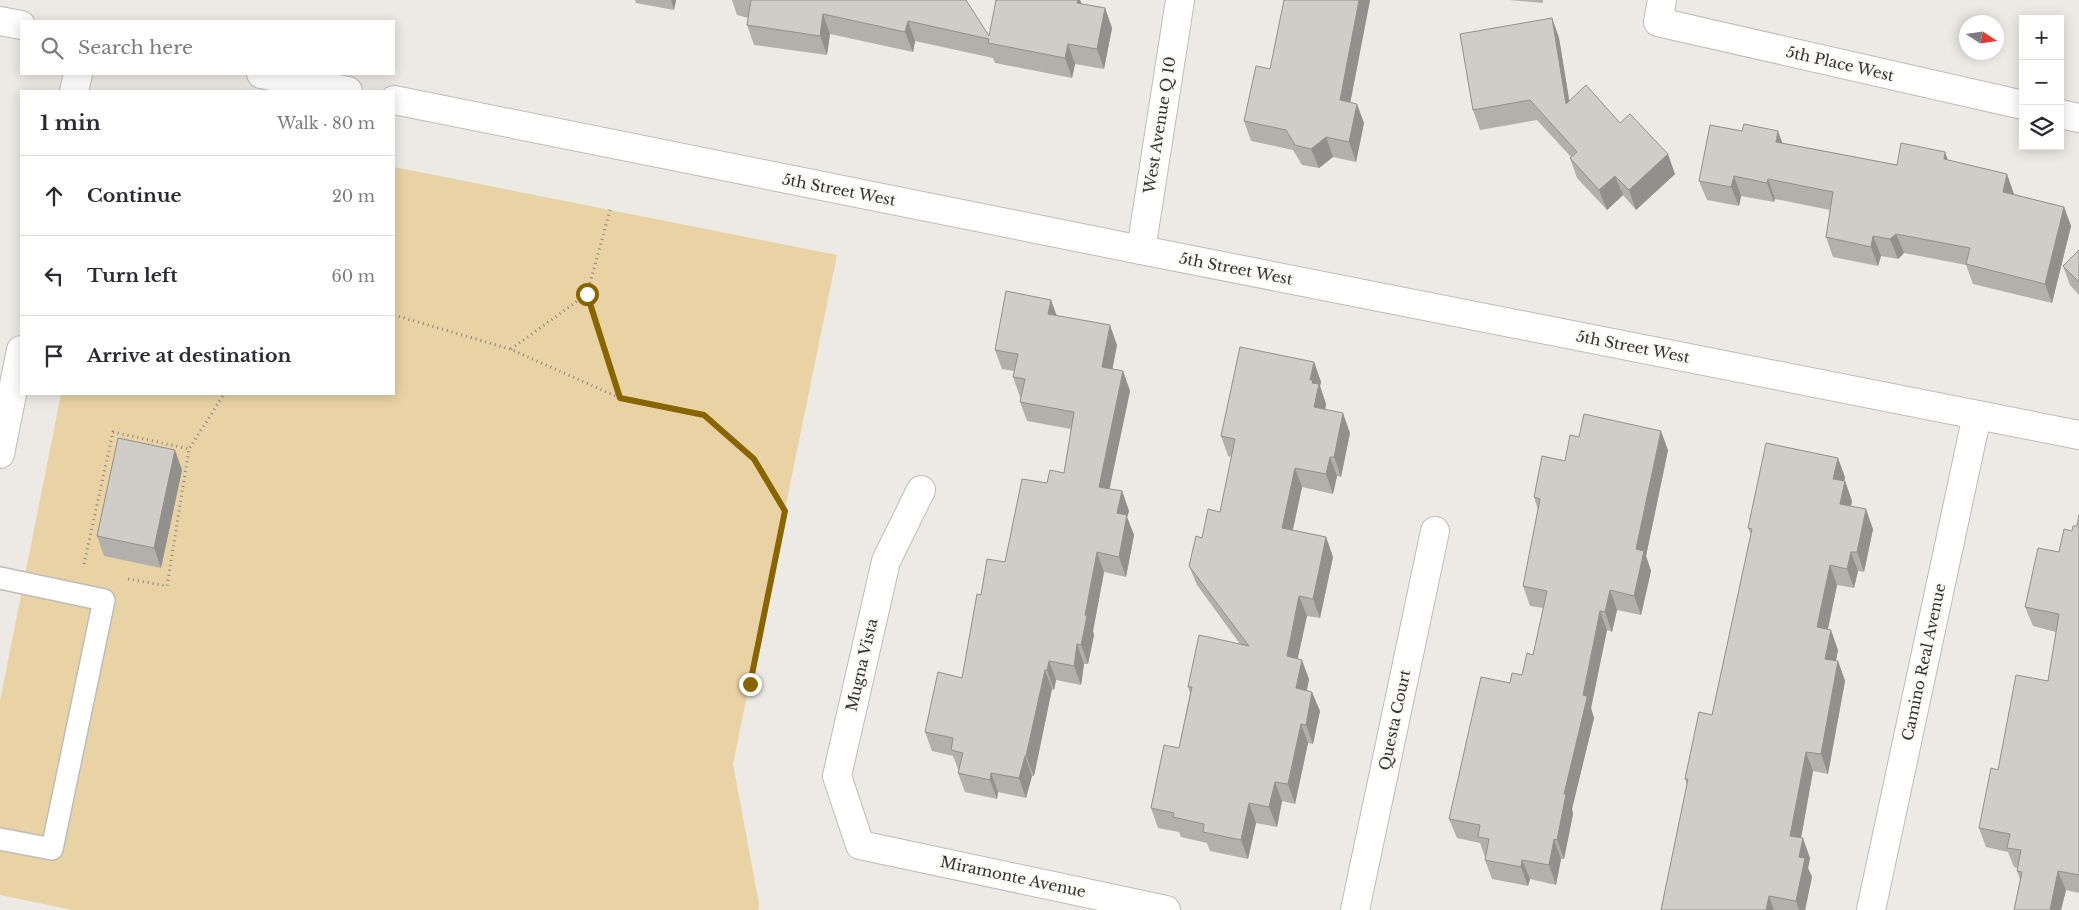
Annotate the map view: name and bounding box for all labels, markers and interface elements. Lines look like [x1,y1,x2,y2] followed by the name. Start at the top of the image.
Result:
[1959,15,2004,60] north arrow
[2019,15,2064,150] map controls
[2019,15,2064,60] button: +
[20,20,395,75] search box
[38,34,66,62] icon: search
[78,36,193,59] text: Search here
[1784,42,1896,85] street label: 5th Place West
[1139,55,1180,196] street label: West Avenue Q 10
[2019,60,2064,105] button: −
[2019,105,2064,150] button: layers
[40,110,101,136] text: 1 min
[277,113,375,133] text: Walk · 80 m
[781,169,898,210] street label: 5th Street West
[40,182,68,210] icon: ahead
[87,184,182,207] text: Continue
[332,186,375,206] text: 20 m
[1178,248,1295,289] street label: 5th Street West
[40,262,68,290] icon: left
[87,264,178,287] text: Turn left
[332,266,375,286] text: 60 m
[576,283,599,306] route start
[1575,326,1692,367] street label: 5th Street West
[40,342,68,370] icon: arrive
[87,344,291,367] text: Arrive at destination
[1898,582,1949,742] street label: Camino Real Avenue
[842,616,882,713] street label: Mugna Vista
[1375,667,1415,772] street label: Questa Court
[739,673,762,696] route end
[939,852,1088,901] street label: Miramonte Avenue

